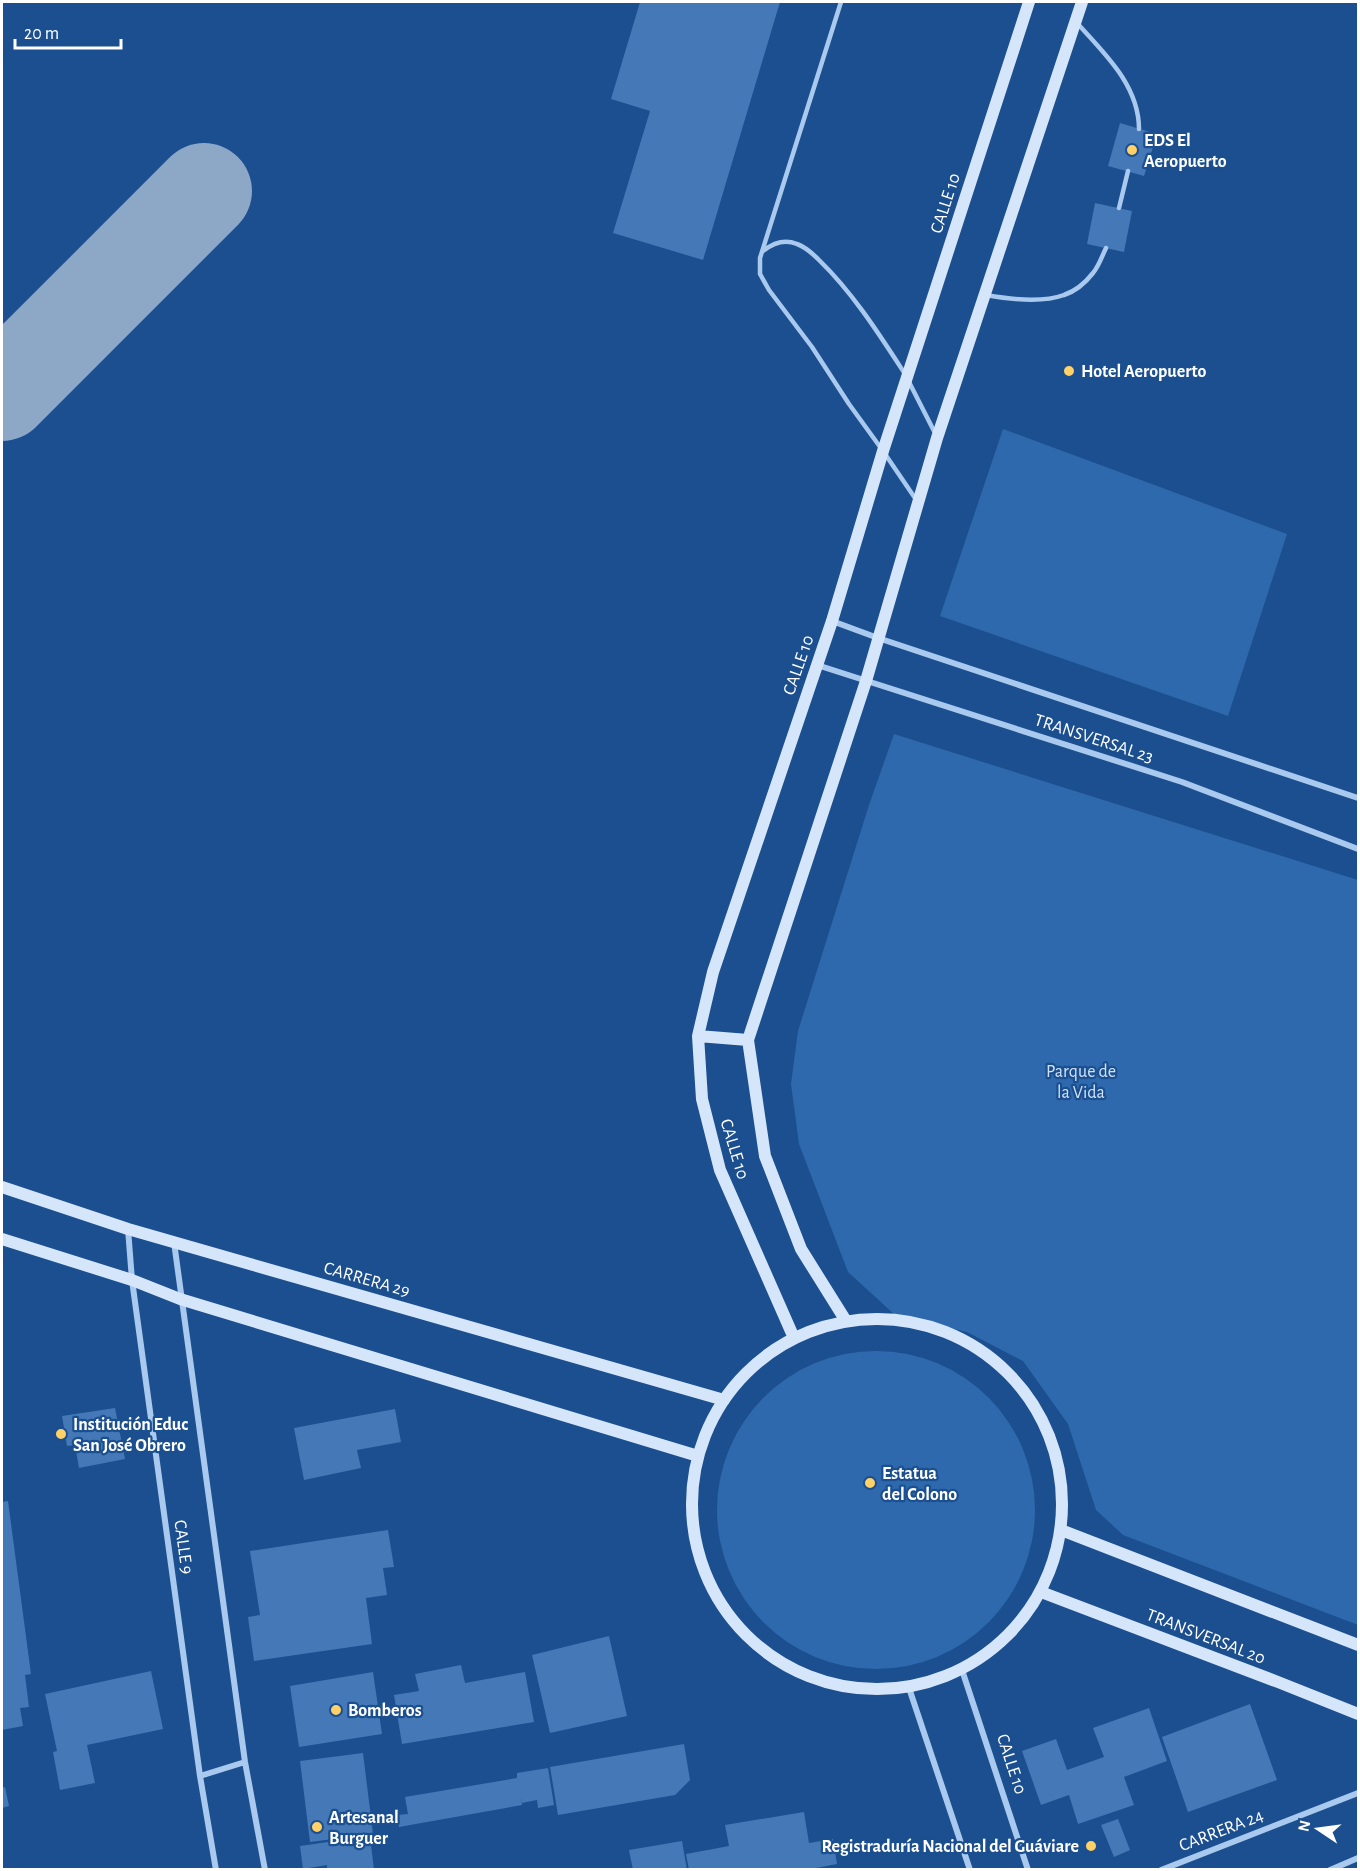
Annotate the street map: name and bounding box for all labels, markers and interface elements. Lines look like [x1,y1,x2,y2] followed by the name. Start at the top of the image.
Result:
[15,12,122,50] scale bar
[24,25,59,43] text: 20 m
[1144,132,1227,171] place label: EDS El Aeropuerto
[1125,143,1139,157] marker: EDS El Aeropuerto
[928,171,964,236] street label: CALLE 10
[1081,363,1207,381] place label: Hotel Aeropuerto
[1062,364,1076,378] marker: Hotel Aeropuerto
[780,633,818,698] street label: CALLE 10
[1032,711,1155,767] street label: TRANSVERSAL 23
[1046,1063,1116,1102] park label: Parque de la Vida
[716,1117,752,1182] street label: CALLE 10
[322,1259,412,1301] street label: CARRERA 29
[73,1416,188,1455] place label: Institución Educ San José Obrero
[54,1427,68,1441] marker: Institución Educ San José Obrero
[882,1465,957,1504] place label: Estatua del Colono
[863,1476,877,1490] marker: Estatua del Colono
[170,1519,196,1576] street label: CALLE 9
[1144,1606,1268,1668] street label: TRANSVERSAL 20
[348,1702,422,1720] place label: Bomberos
[329,1703,343,1717] marker: Bomberos
[993,1732,1029,1797] street label: CALLE 10
[1288,1799,1348,1859] north arrow
[1177,1807,1266,1855] street label: CARRERA 24
[329,1809,399,1848] place label: Artesanal Burguer
[1295,1819,1313,1833] text: N
[310,1820,324,1834] marker: Artesanal Burguer
[821,1838,1079,1856] place label: Registraduría Nacional del Guáviare
[1084,1839,1098,1853] marker: Registraduría Nacional del Guáviare

